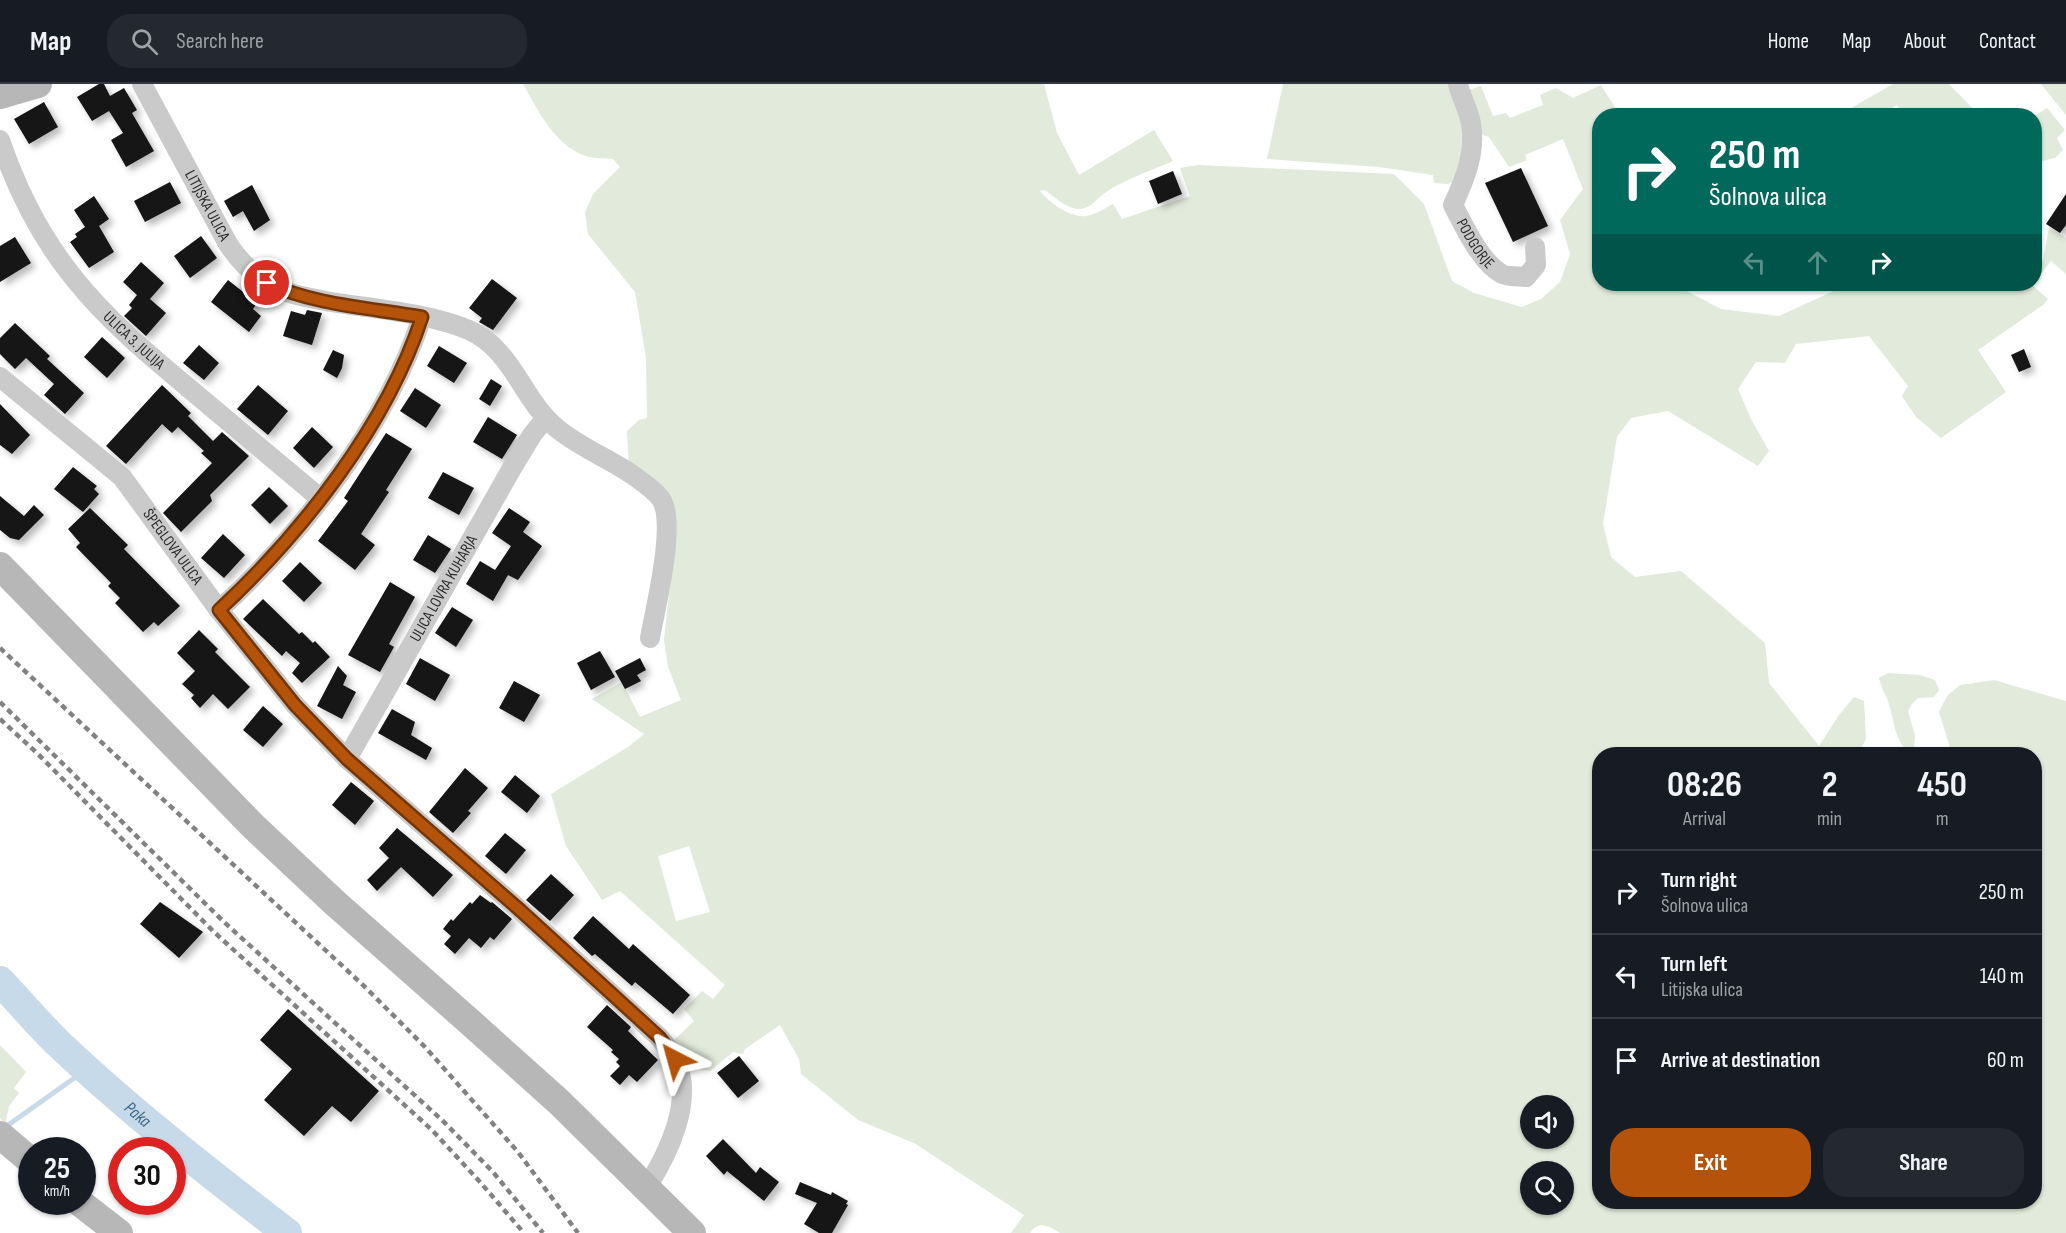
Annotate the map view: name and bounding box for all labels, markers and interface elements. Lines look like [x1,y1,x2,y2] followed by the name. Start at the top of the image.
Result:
[107,14,527,68] search box
[30,25,71,58] text: Map
[128,25,161,58] icon: search
[176,28,264,55] text: Search here
[1768,29,1809,54] text: Home
[1842,29,1871,54] text: Map
[1904,29,1946,54] text: About
[1979,29,2036,54] text: Contact
[1709,130,1800,181] text: 250 m
[1610,132,1688,210] icon: right
[181,167,234,244] street label: LITIJSKA ULICA
[1709,181,1827,213] text: Šolnova ulica
[1452,215,1498,273] street label: PODGORJE
[1738,246,1771,279] icon: left
[1801,246,1834,279] icon: ahead
[1864,246,1897,279] icon: right
[241,257,292,308] pin
[250,266,283,299] icon: arrive
[99,307,169,373] street label: ULICA 3. JULIJA
[139,505,207,588] street label: ŠPEGLOVA ULICA
[406,532,481,645] street label: ULICA LOVRA KUHARJA
[1667,764,1742,807] text: 08:26
[1822,764,1837,807] text: 2
[1917,764,1967,807] text: 450
[1683,807,1726,831] text: Arrival
[1817,807,1842,831] text: min
[1936,807,1948,831] text: m
[1661,867,1737,894] text: Turn right
[1610,876,1643,909] icon: right
[1979,879,2024,906] text: 250 m
[1661,894,1748,918] text: Šolnova ulica
[1661,951,1727,978] text: Turn left
[1610,960,1643,993] icon: left
[1980,963,2024,990] text: 140 m
[1661,978,1743,1002] text: Litijska ulica
[643,1027,707,1091] position arrow
[1610,1044,1643,1077] icon: arrive
[1661,1047,1820,1074] text: Arrive at destination
[1987,1047,2024,1074] text: 60 m
[1520,1095,1574,1215] map controls
[1520,1095,1574,1149] button: sound
[120,1097,156,1132] water label: Paka
[1610,1128,1811,1197] button: Exit
[1823,1128,2024,1197] button: Share
[108,1137,186,1215] speed limit sign: 30
[44,1151,70,1187] text: 25
[1520,1161,1574,1215] button: search
[44,1182,70,1201] text: km/h

